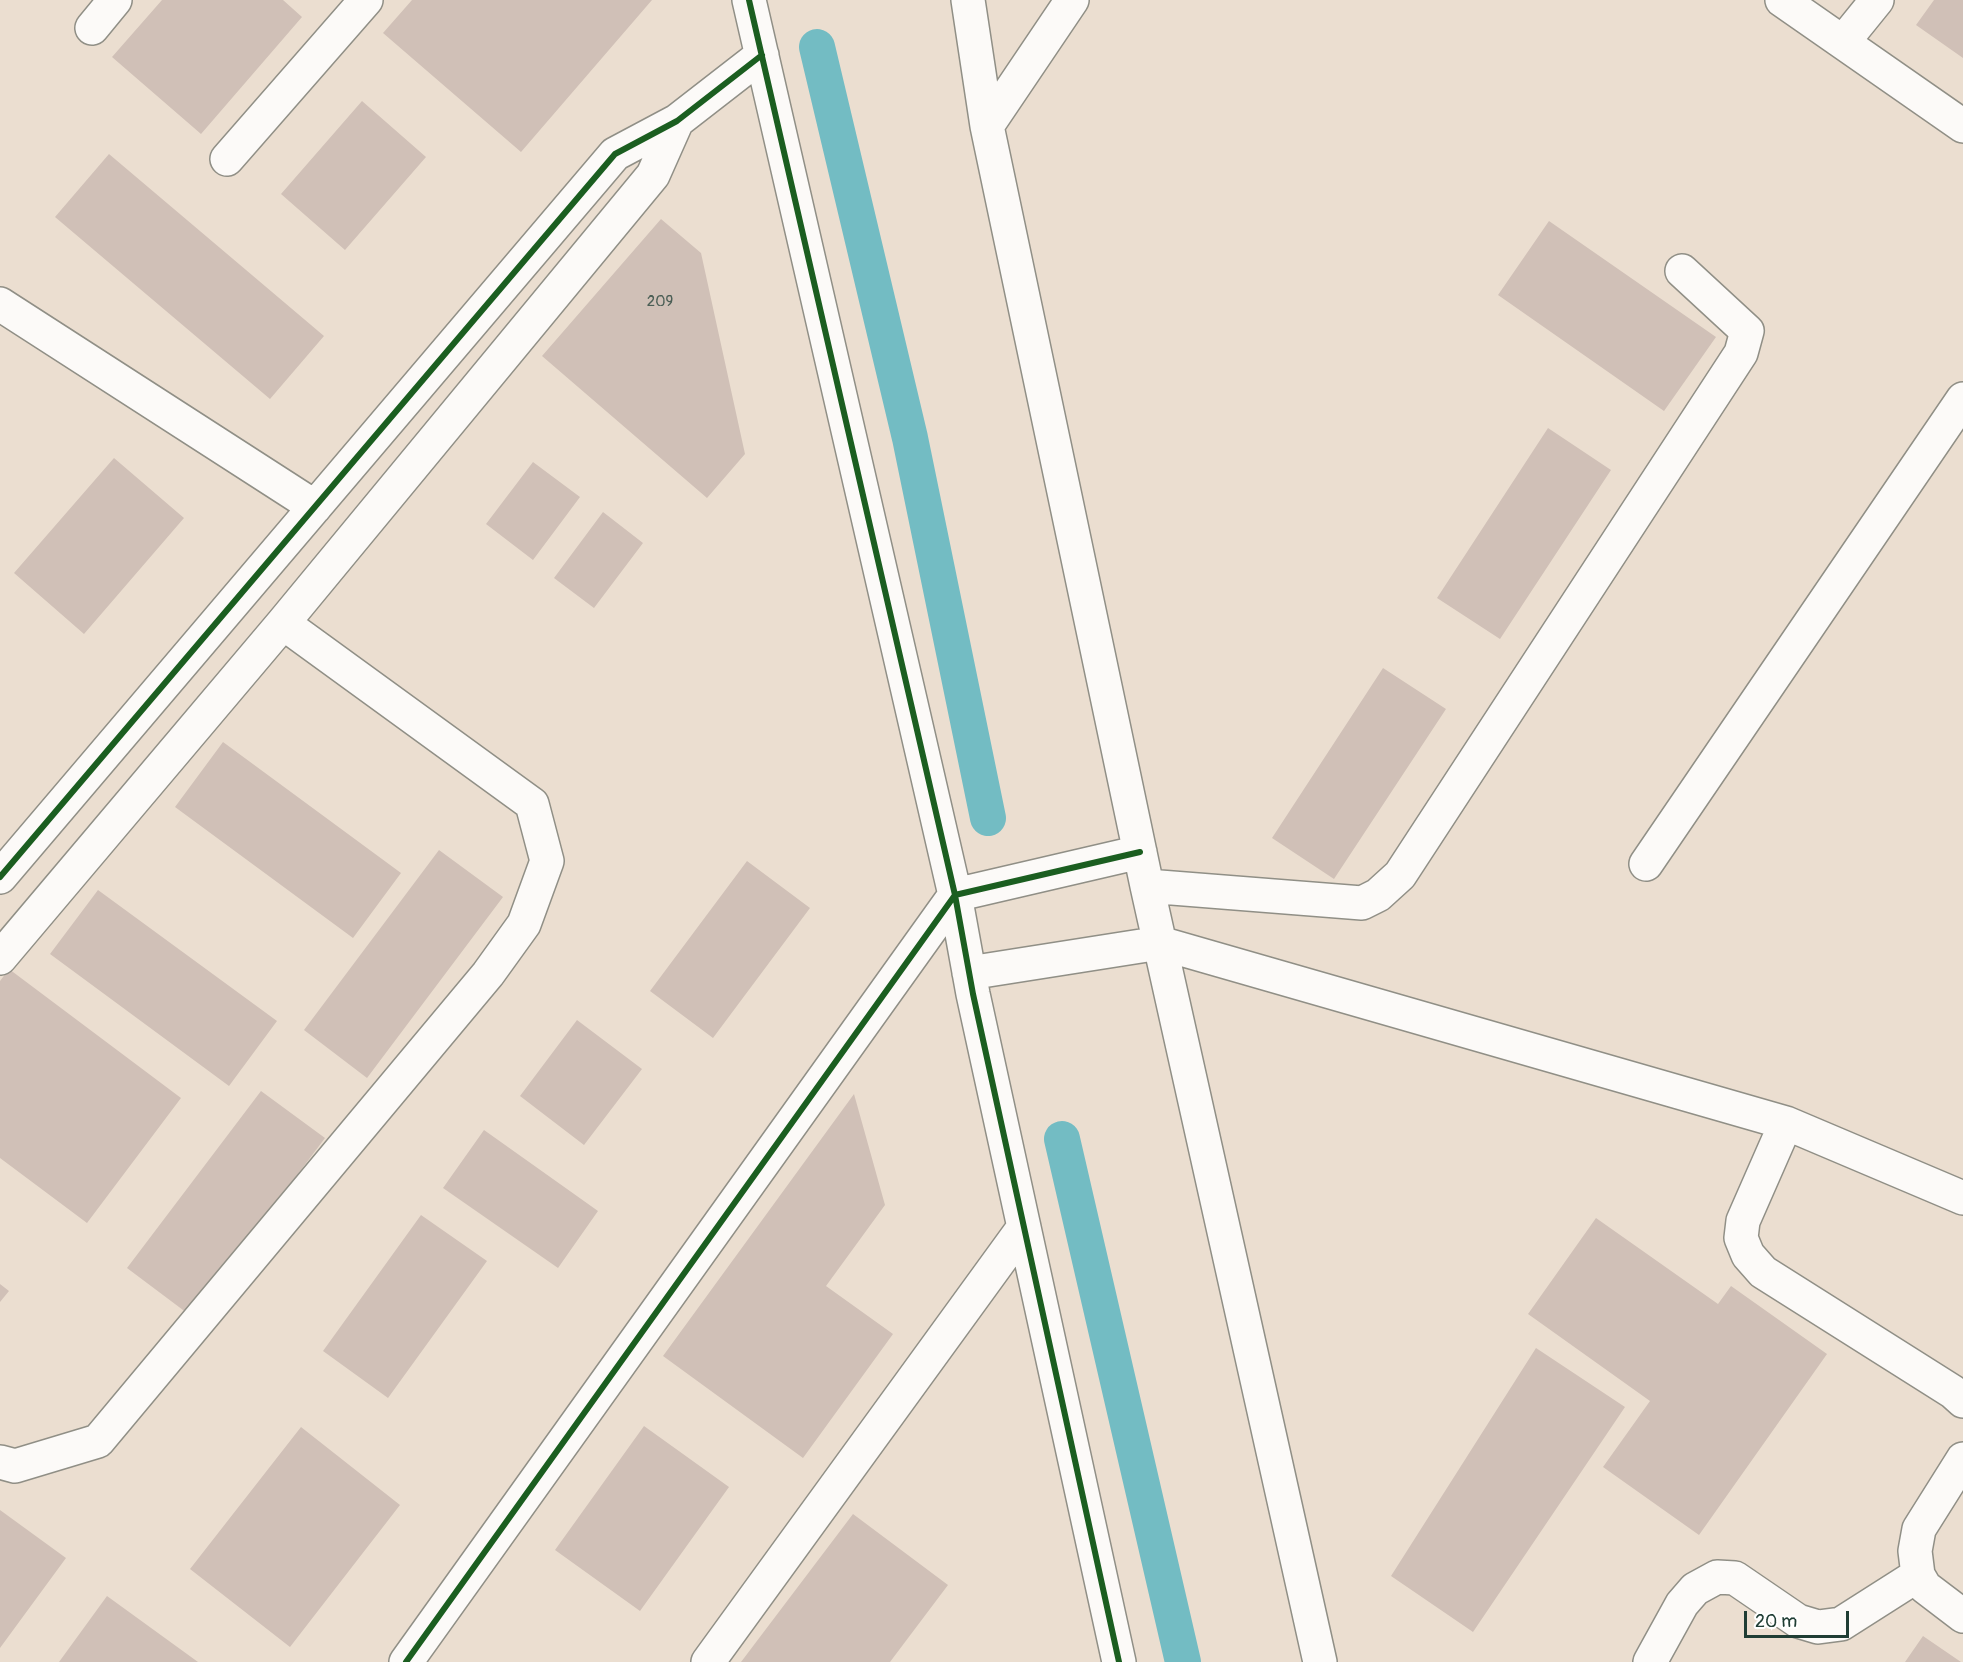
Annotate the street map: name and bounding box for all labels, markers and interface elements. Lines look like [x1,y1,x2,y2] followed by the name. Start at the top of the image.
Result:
[647,293,673,311] house number: 209
[1747,1599,1852,1637] scale bar
[1755,1610,1797,1633] text: 20 m

